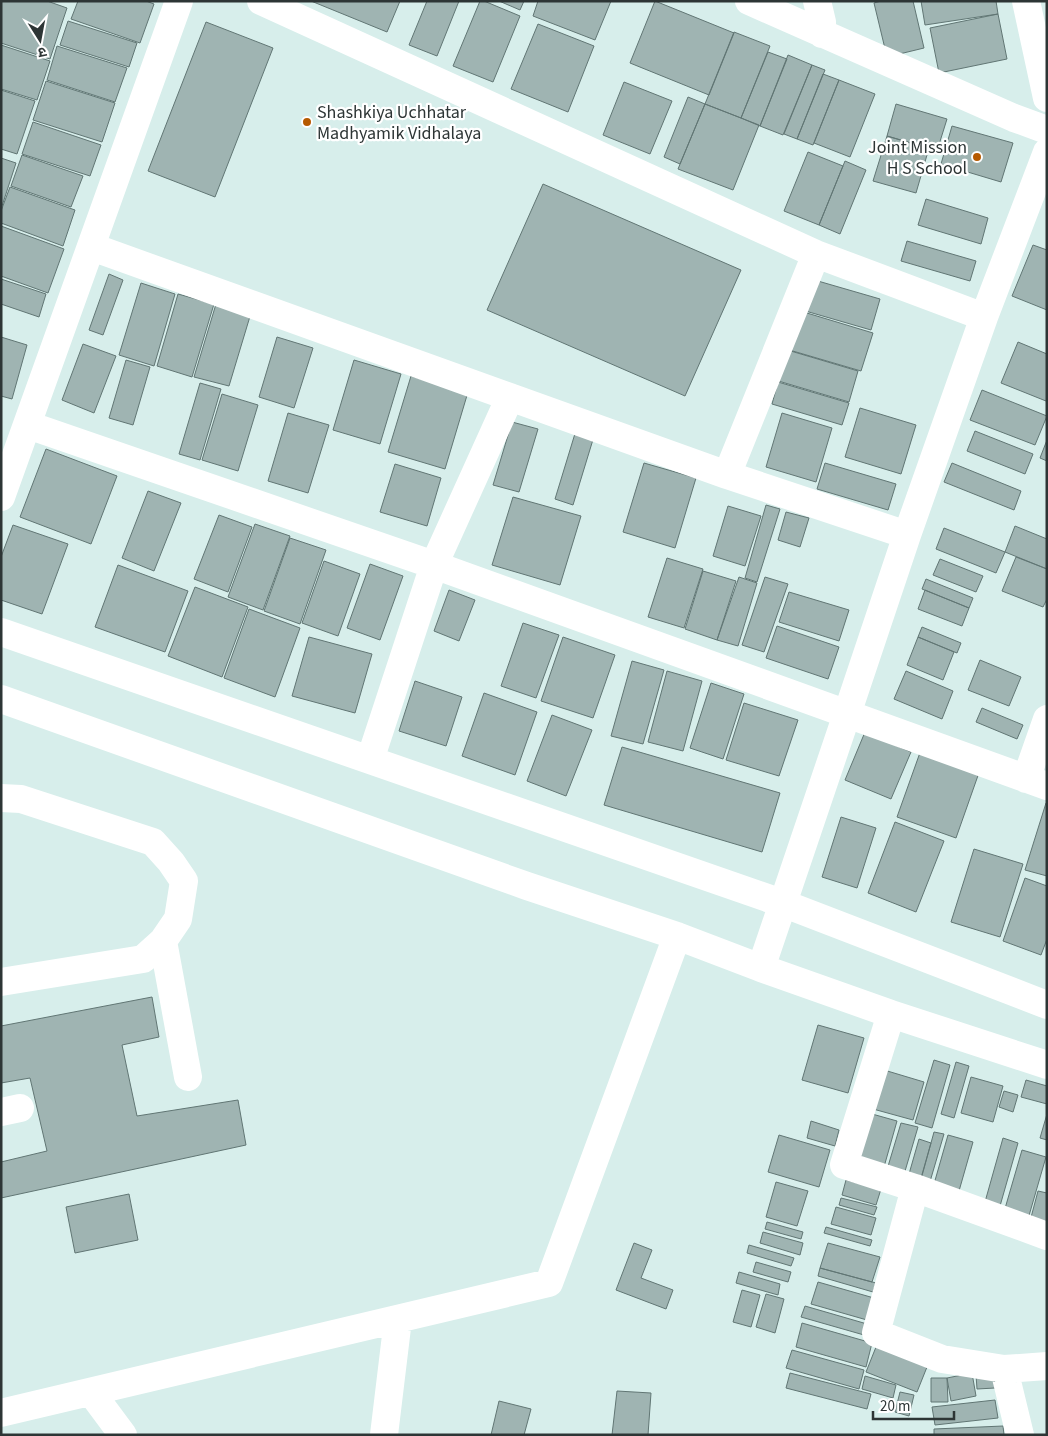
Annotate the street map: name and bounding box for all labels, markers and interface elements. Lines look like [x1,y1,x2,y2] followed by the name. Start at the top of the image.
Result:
[15,15,65,65] north arrow
[36,41,48,63] text: उ
[317,100,481,146] place label: Shashkiya Uchhatar Madhyamik Vidhalaya
[301,116,313,128] marker: Shashkiya Uchhatar Madhyamik Vidhalaya
[868,135,967,181] place label: Joint Mission H S School
[971,151,983,163] marker: Joint Mission H S School
[873,1388,954,1420] scale bar
[880,1396,910,1417] text: 20 m

